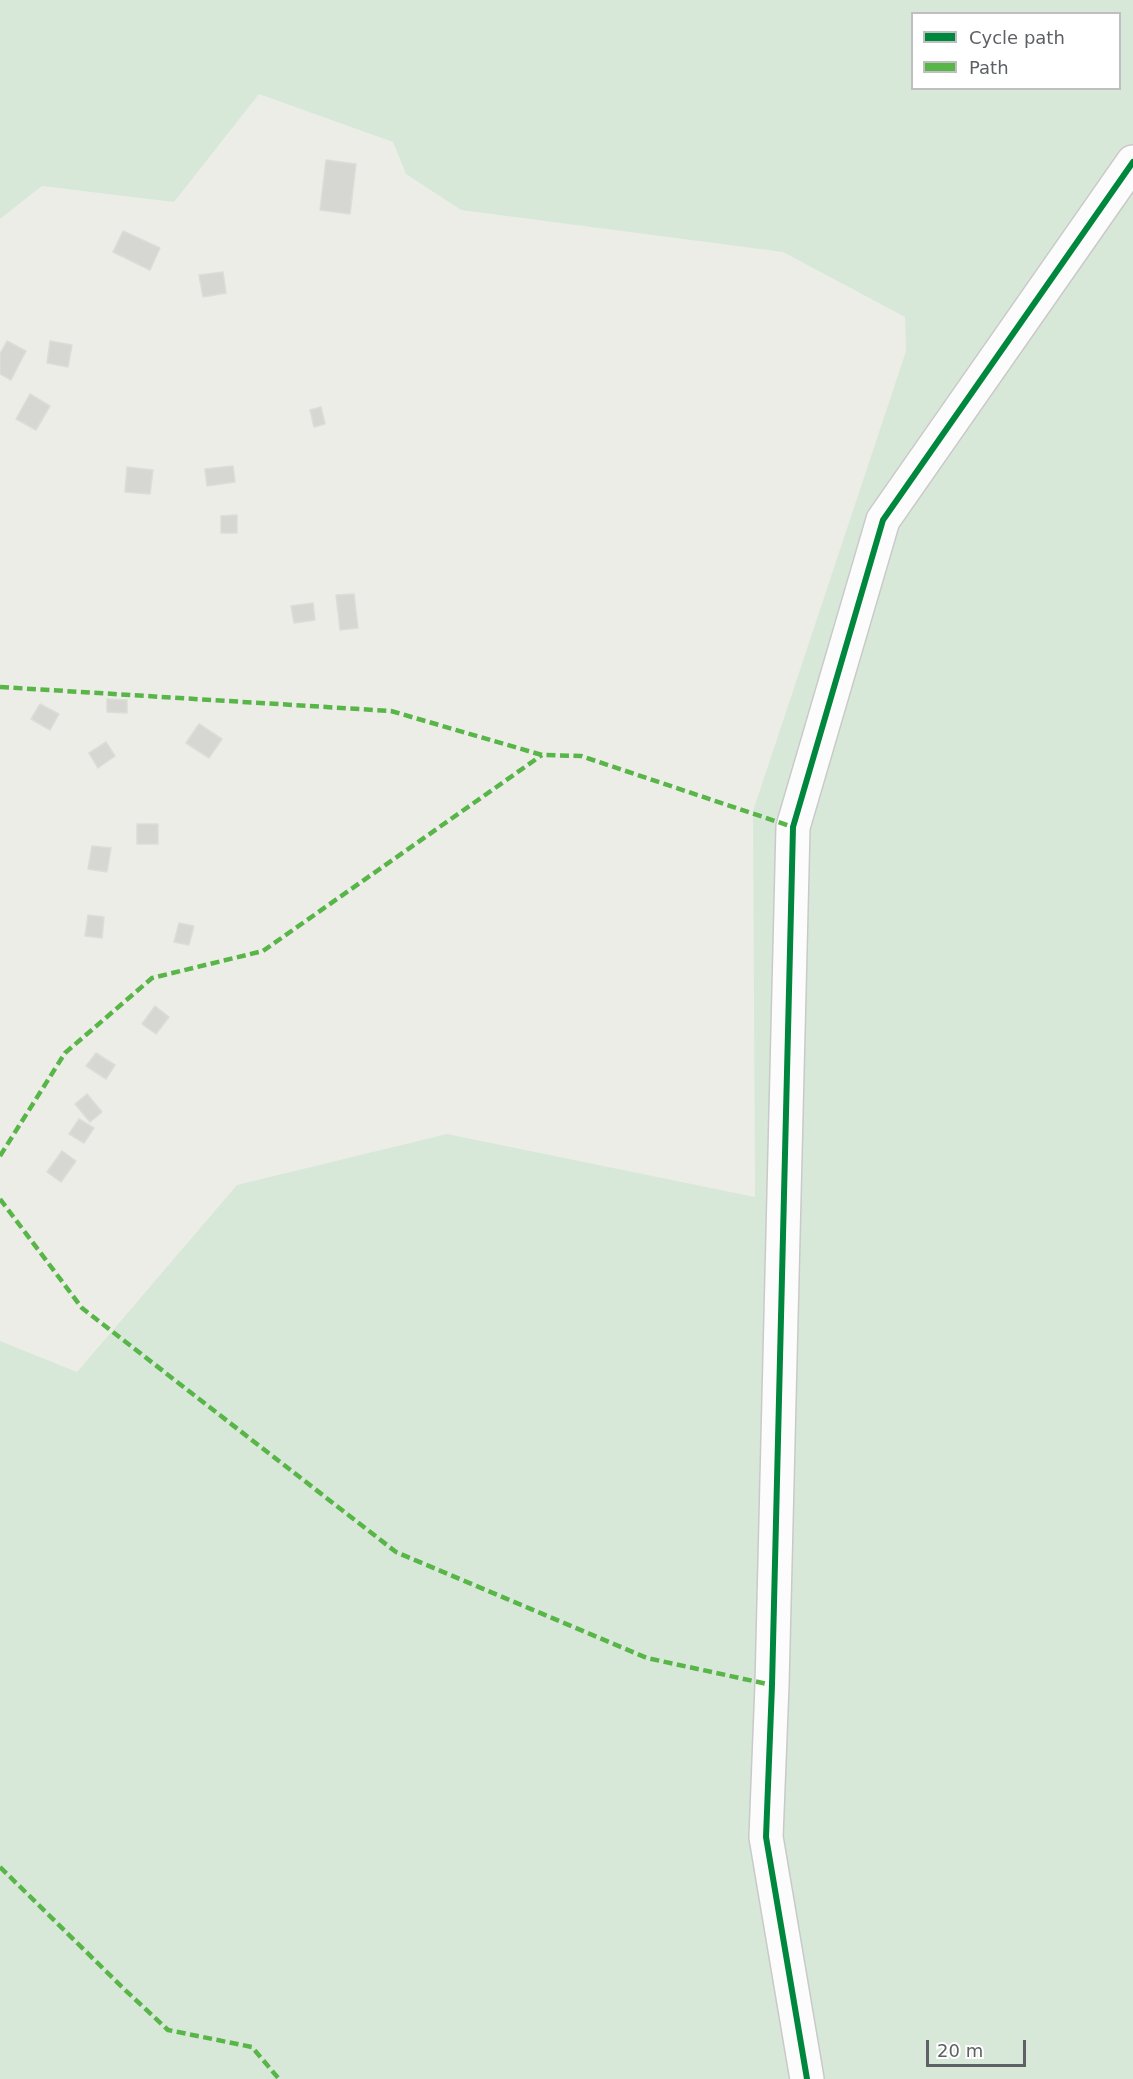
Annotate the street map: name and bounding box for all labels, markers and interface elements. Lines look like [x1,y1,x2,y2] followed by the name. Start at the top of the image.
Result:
[911,12,1121,90] legend
[969,27,1065,48] text: Cycle path
[969,57,1009,78] text: Path
[929,2028,1030,2066] scale bar
[937,2040,983,2061] text: 20 m

